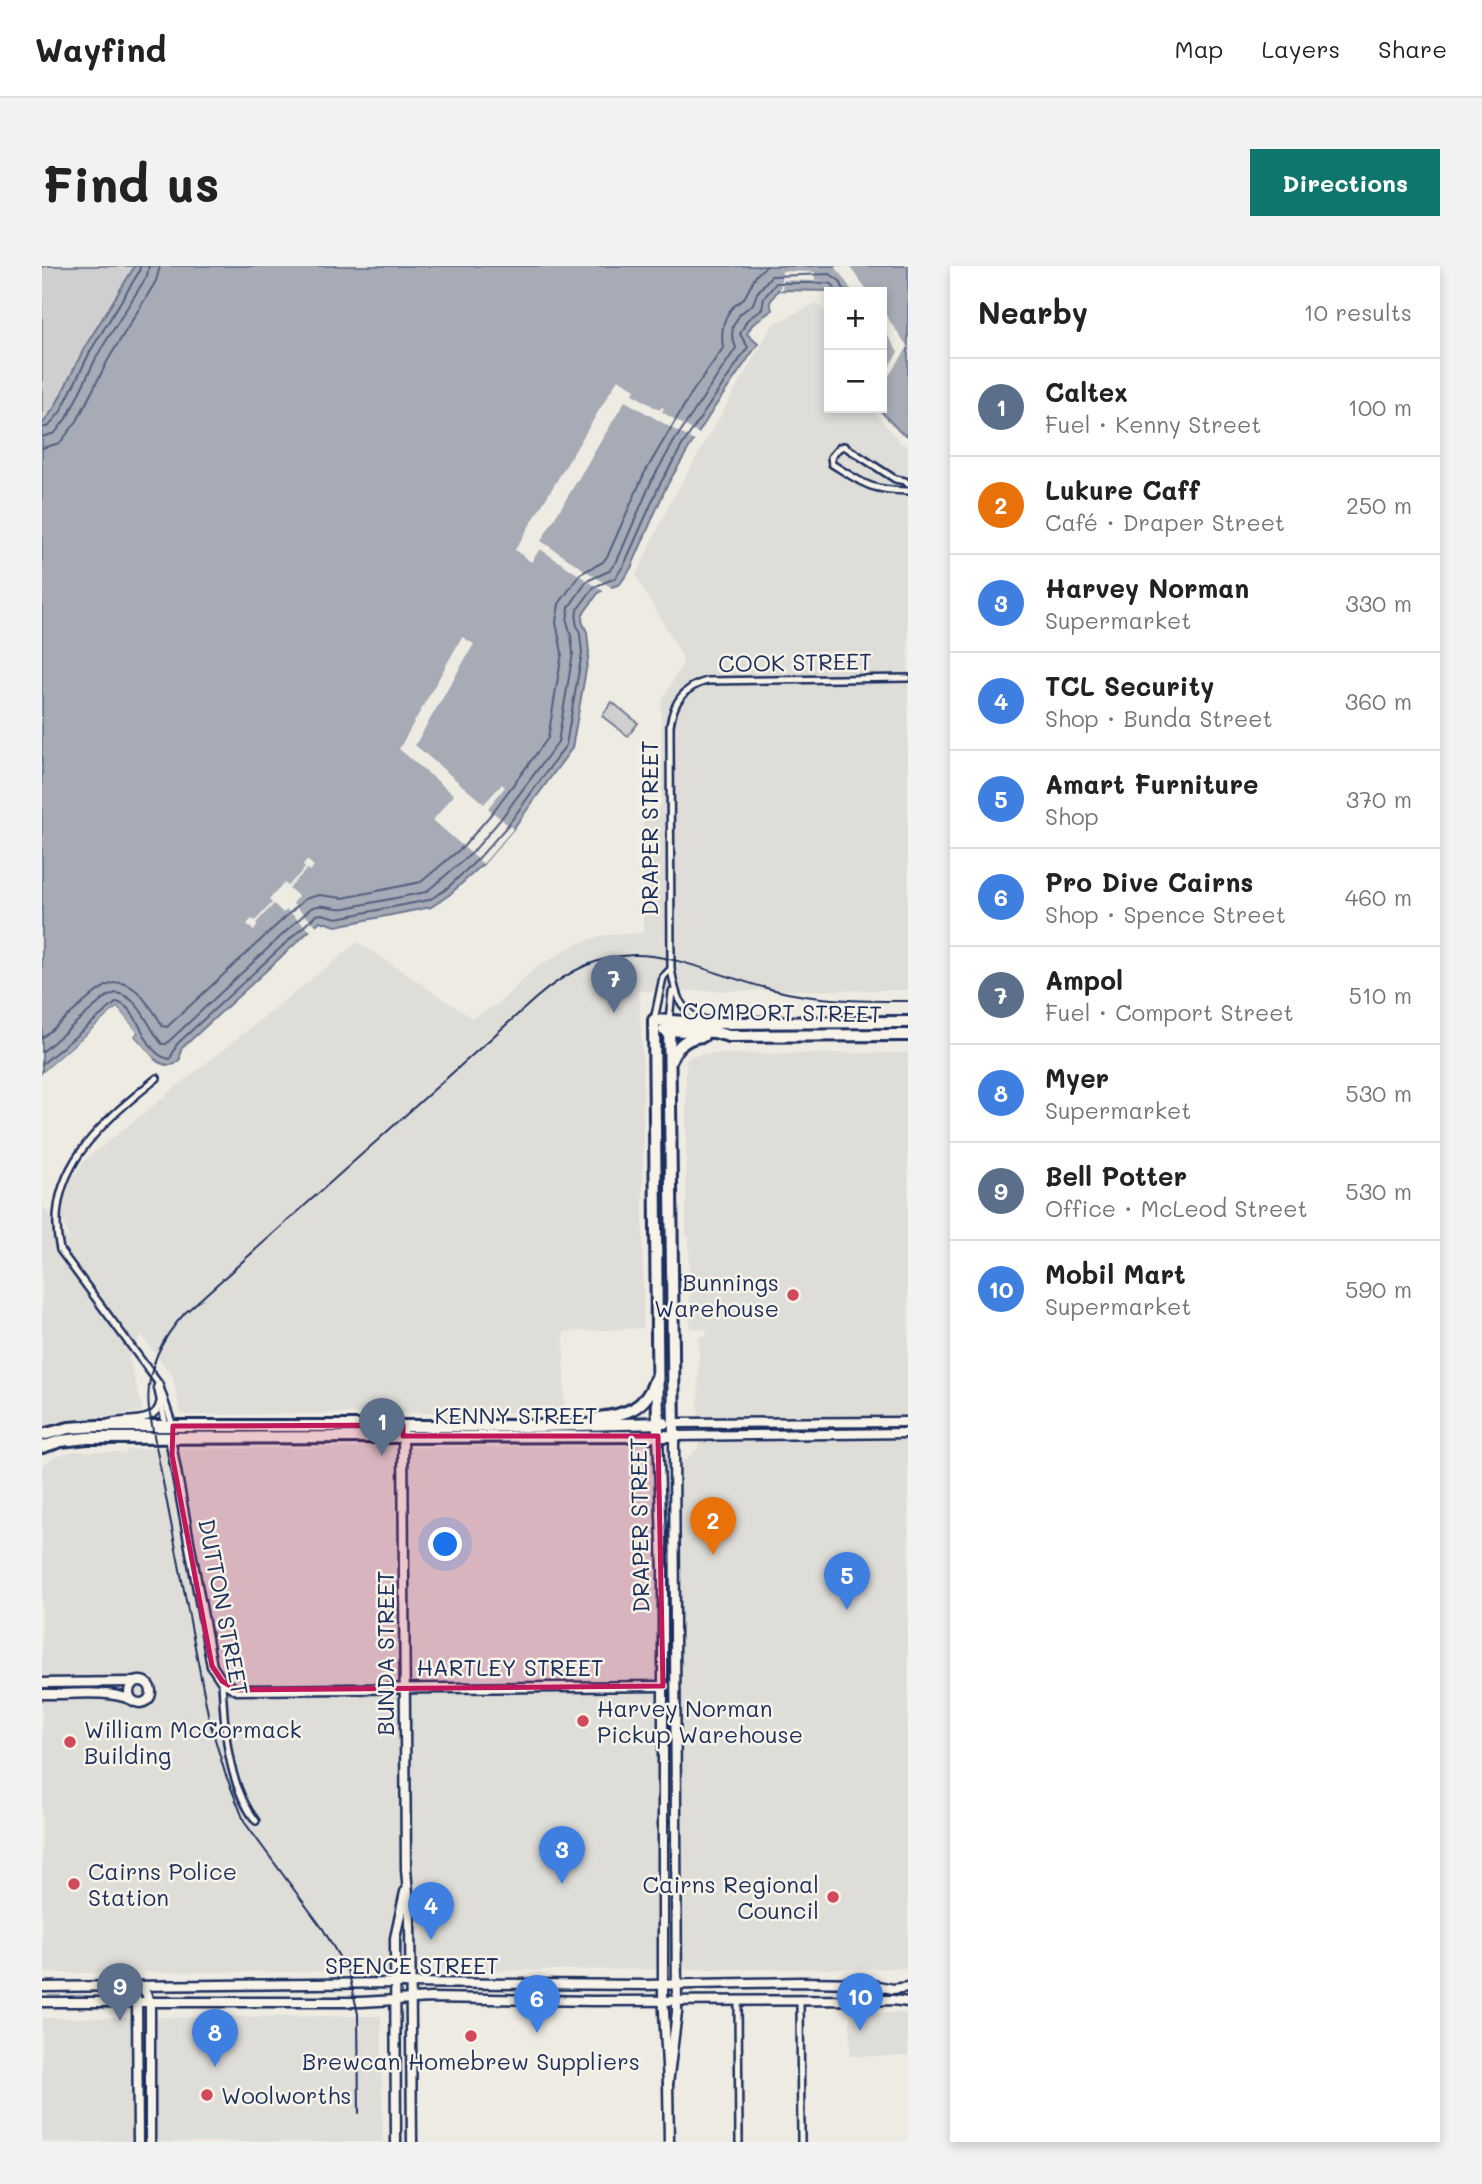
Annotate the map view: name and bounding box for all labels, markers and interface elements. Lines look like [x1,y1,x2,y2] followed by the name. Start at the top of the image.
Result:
[35,27,166,70] text: Wayfind
[1175,33,1223,64] text: Map
[1261,33,1340,64] text: Layers
[1378,33,1447,64] text: Share
[1250,149,1440,216] button: Directions
[42,151,220,214] text: Find us
[824,287,887,413] map controls
[824,287,887,350] button: +
[978,292,1088,332] text: Nearby
[1304,297,1412,327] text: 10 results
[824,350,887,413] button: −
[1045,375,1128,409] text: Caltex
[996,392,1006,422] text: 1
[1348,392,1412,422] text: 100 m
[1045,409,1261,439] text: Fuel · Kenny Street
[1045,473,1200,507] text: Lukure Caff
[995,490,1007,520] text: 2
[1346,490,1412,520] text: 250 m
[1045,507,1285,537] text: Café · Draper Street
[1045,571,1249,605] text: Harvey Norman
[994,588,1008,618] text: 3
[1345,588,1412,618] text: 330 m
[1045,605,1191,635] text: Supermarket
[718,646,872,678] street label: COOK STREET
[1045,669,1214,703] text: TCL Security
[994,686,1008,716] text: 4
[1345,686,1412,716] text: 360 m
[1045,703,1273,733] text: Shop · Bunda Street
[634,740,664,916] street label: DRAPER STREET
[1045,767,1259,801] text: Amart Furniture
[994,784,1008,814] text: 5
[1346,784,1412,814] text: 370 m
[1045,801,1099,831] text: Shop
[1045,865,1253,899] text: Pro Dive Cairns
[994,882,1008,912] text: 6
[1345,882,1412,912] text: 460 m
[1045,899,1286,929] text: Shop · Spence Street
[591,955,637,1013] pin: 7
[1045,963,1123,997] text: Ampol
[995,980,1007,1010] text: 7
[1348,980,1412,1010] text: 510 m
[682,995,882,1029] street label: COMPORT STREET
[1045,997,1294,1027] text: Fuel · Comport Street
[1045,1061,1109,1095] text: Myer
[994,1078,1008,1108] text: 8
[1345,1078,1412,1108] text: 530 m
[1045,1095,1191,1125] text: Supermarket
[1045,1159,1187,1193] text: Bell Potter
[994,1176,1008,1206] text: 9
[1345,1176,1412,1206] text: 530 m
[1045,1193,1308,1223] text: Office · McLeod Street
[1045,1257,1186,1291] text: Mobil Mart
[654,1267,779,1323] place label: Bunnings Warehouse
[989,1274,1013,1304] text: 10
[1345,1274,1412,1304] text: 590 m
[785,1287,801,1303] marker: Bunnings Warehouse
[1045,1291,1191,1321] text: Supermarket
[359,1398,405,1456] pin: 1
[434,1400,598,1430] street label: KENNY STREET
[622,1437,656,1613] street label: DRAPER STREET
[690,1497,736,1555] pin: 2
[192,1516,256,1698] street label: DUTTON STREET
[428,1527,462,1561] your location
[824,1552,870,1610] pin: 5
[370,1570,400,1736] street label: BUNDA STREET
[416,1652,604,1682] street label: HARTLEY STREET
[597,1693,803,1749] place label: Harvey Norman Pickup Warehouse
[575,1713,591,1729] marker: Harvey Norman Pickup Warehouse
[84,1714,302,1770] place label: William McCormack Building
[62,1734,78,1750] marker: William McCormack Building
[539,1826,585,1884] pin: 3
[88,1856,237,1912] place label: Cairns Police Station
[643,1869,819,1925] place label: Cairns Regional Council
[66,1876,82,1892] marker: Cairns Police Station
[408,1882,454,1940] pin: 4
[825,1889,841,1905] marker: Cairns Regional Council
[325,1950,499,1980] street label: SPENCE STREET
[97,1963,143,2021] pin: 9
[837,1973,883,2031] pin: 10
[514,1975,560,2033] pin: 6
[192,2009,238,2067] pin: 8
[463,2028,479,2044] marker: Brewcan Homebrew Suppliers
[302,2046,640,2076] place label: Brewcan Homebrew Suppliers
[221,2080,352,2110] place label: Woolworths
[199,2087,215,2103] marker: Woolworths

